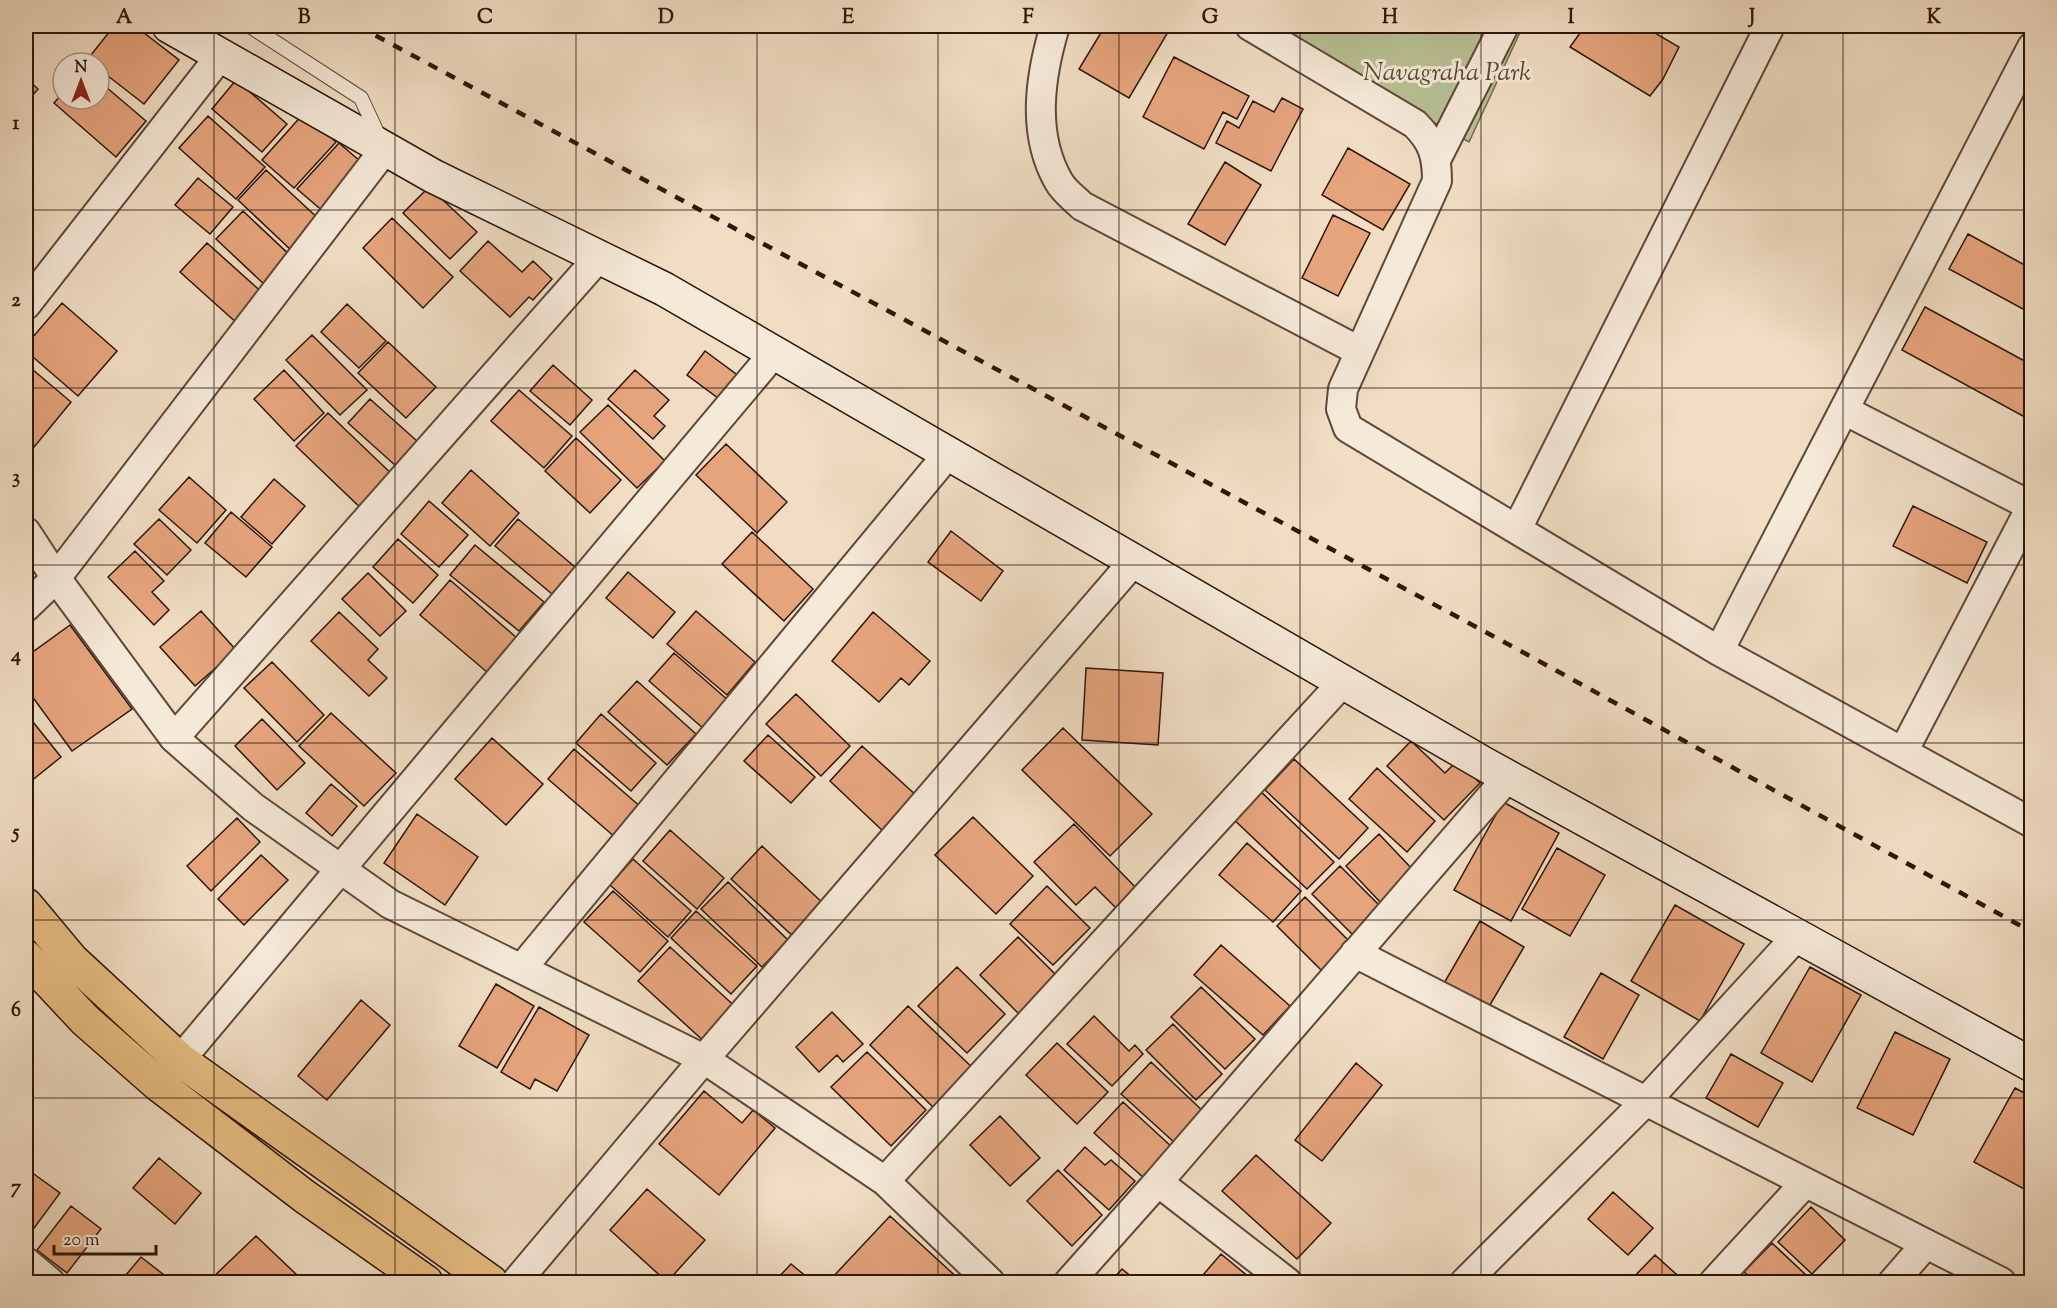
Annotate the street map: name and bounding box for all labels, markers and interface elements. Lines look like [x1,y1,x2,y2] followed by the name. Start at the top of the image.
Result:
[116,4,133,33] text: A
[298,4,311,33] text: B
[477,4,493,33] text: C
[658,4,674,33] text: D
[842,4,855,33] text: E
[1022,4,1034,33] text: F
[1202,4,1219,33] text: G
[1382,4,1398,33] text: H
[1568,4,1575,33] text: I
[1747,4,1755,33] text: J
[1927,4,1942,33] text: K
[51,51,111,111] north arrow
[1363,55,1531,92] park label: Navagraha Park
[75,57,88,80] text: N
[13,110,20,139] text: 1
[11,287,21,316] text: 2
[12,464,20,493] text: 3
[10,642,21,671] text: 4
[11,819,20,848] text: 5
[11,997,21,1026] text: 6
[11,1174,22,1203] text: 7
[54,1218,156,1256] scale bar
[63,1228,100,1254] text: 20 m

